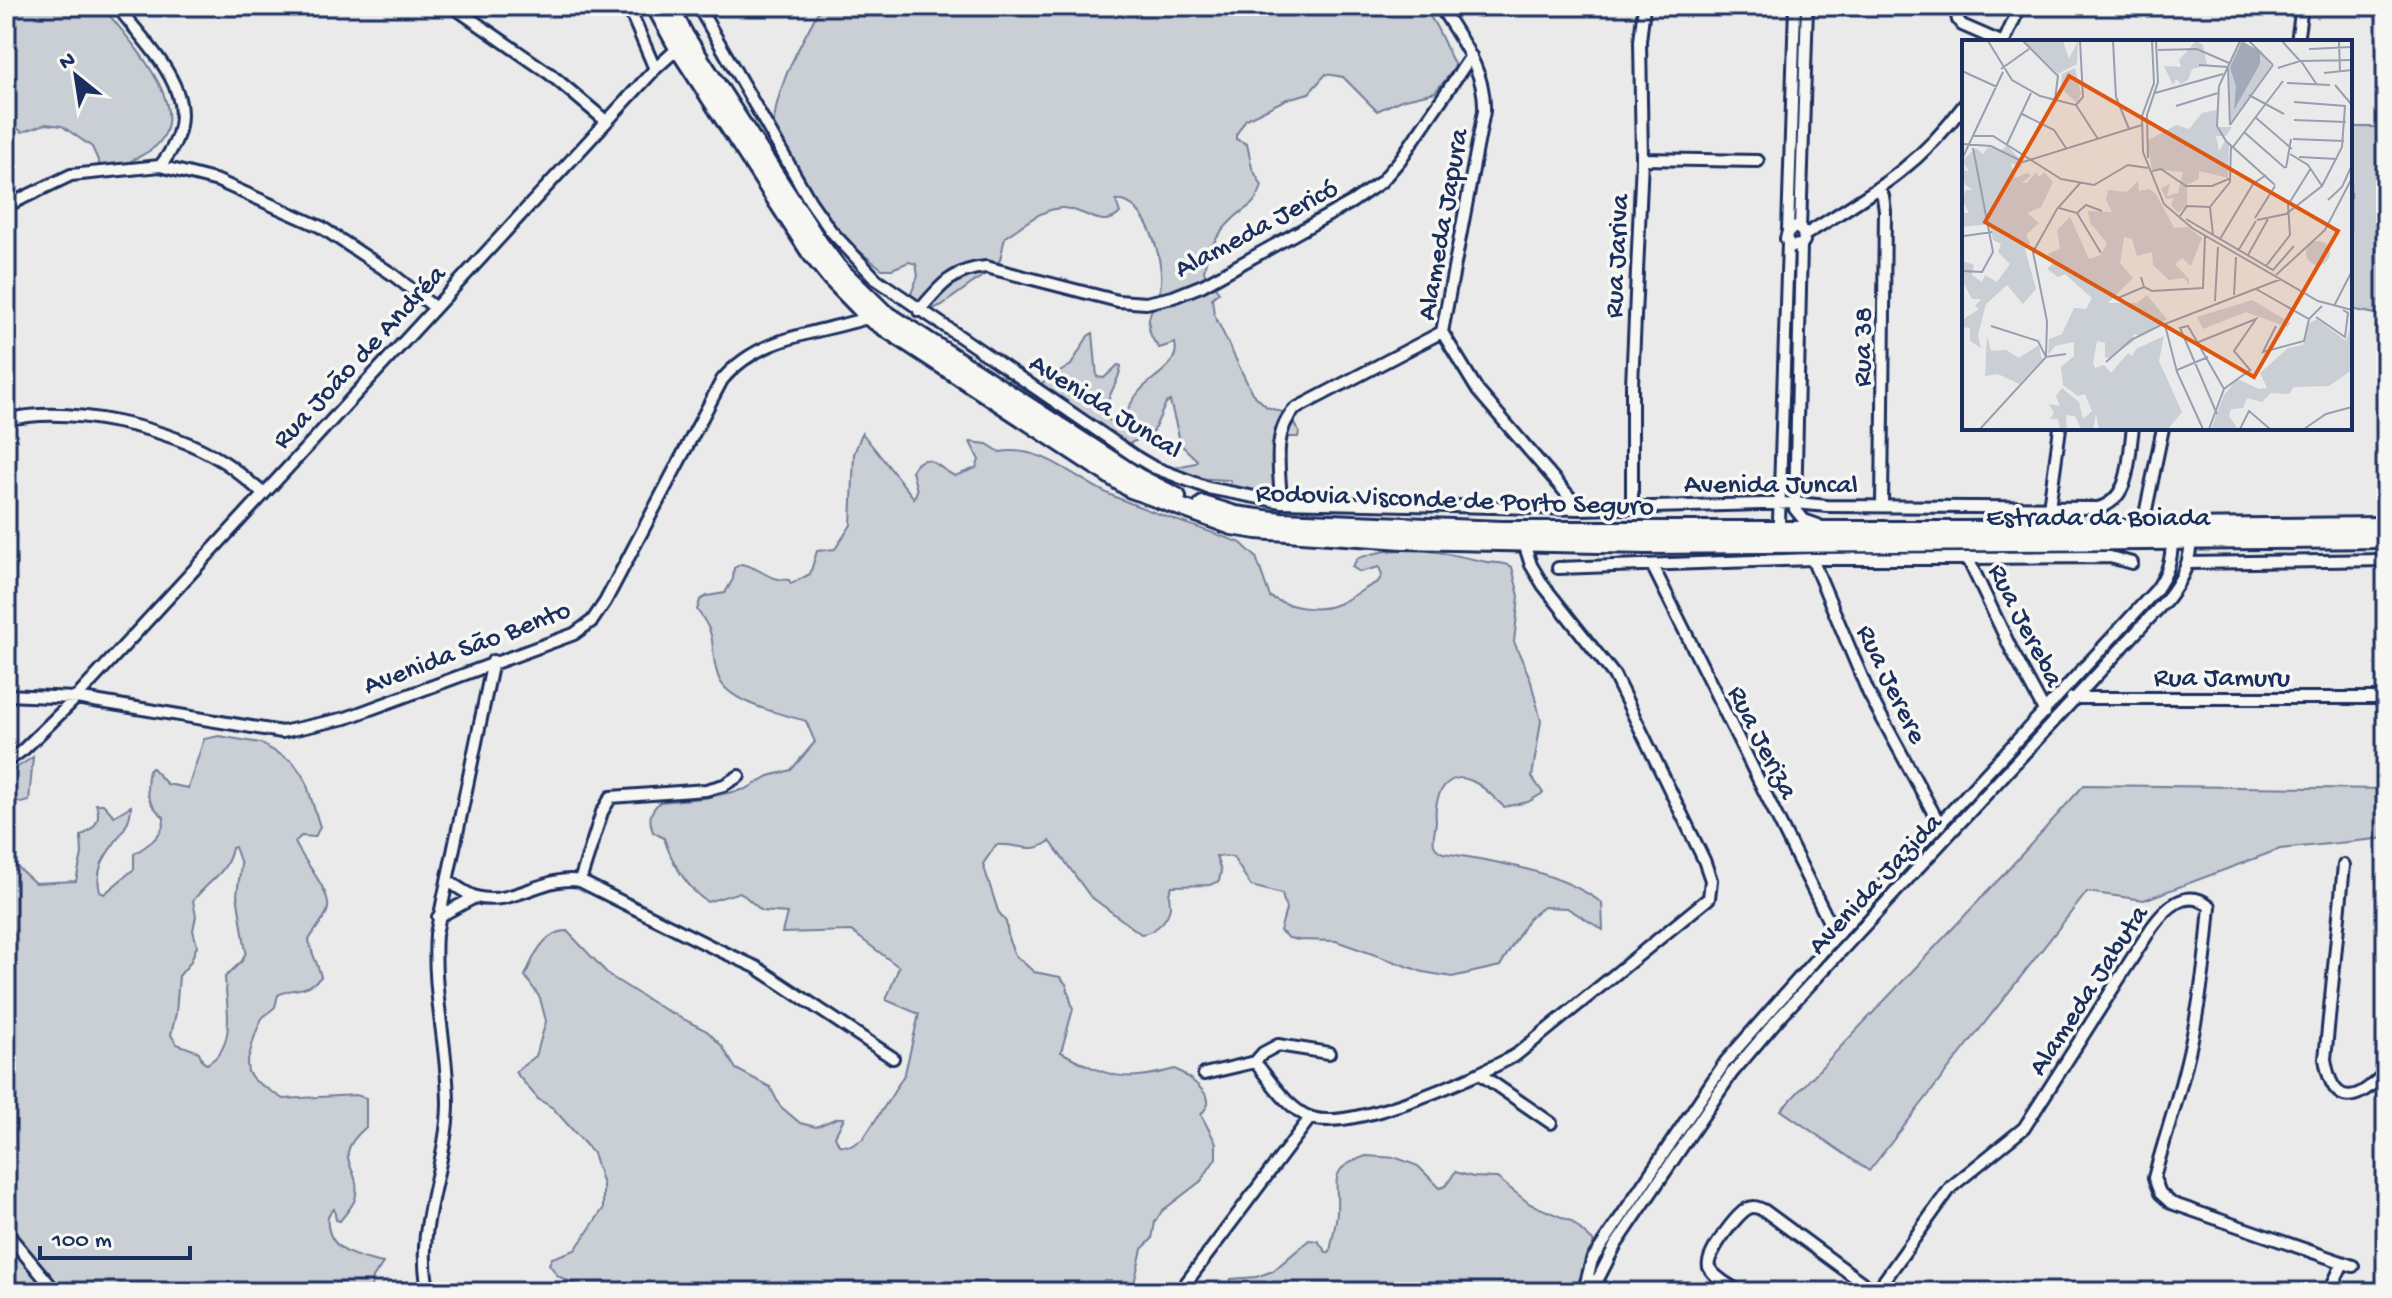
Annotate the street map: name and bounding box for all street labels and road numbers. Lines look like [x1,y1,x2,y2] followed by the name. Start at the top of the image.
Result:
[1411,125,1478,323] street label: Alameda Japura
[1170,173,1345,287] street label: Alameda Jericó
[1599,192,1638,319] street label: Rua Jariva
[266,258,455,457] street label: Rua João de Andréa
[1847,307,1882,387] street label: Rua 38
[1022,348,1187,468] street label: Avenida Juncal
[1684,470,1858,503] street label: Avenida Juncal
[1255,478,1655,525] street label: Rodovia Visconde de Porto Seguro
[1986,503,2212,536] street label: Estrada da Boiada
[1979,559,2070,695] street label: Rua Jereba
[359,595,576,704] street label: Avenida São Bento
[1847,620,1933,750] street label: Rua Jerere
[2154,663,2290,696] street label: Rua Jamuru
[1718,681,1804,807] street label: Rua Jeriza
[1802,806,1951,963] street label: Avenida Jazida
[2022,899,2158,1083] street label: Alameda Jabuta

